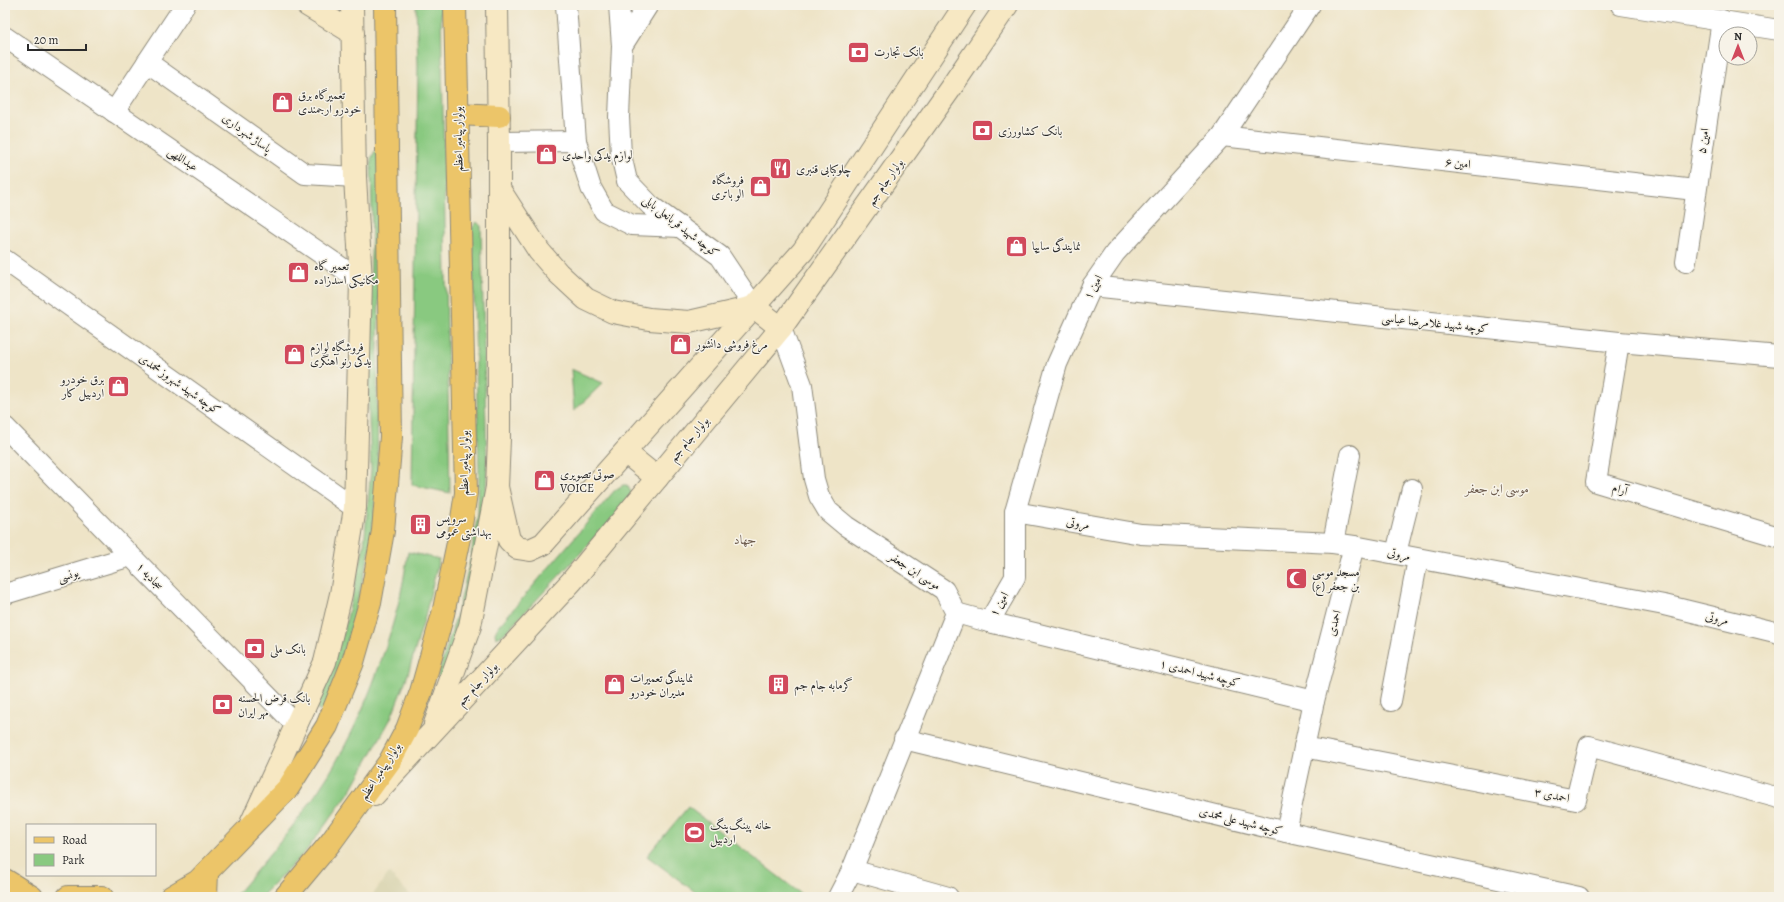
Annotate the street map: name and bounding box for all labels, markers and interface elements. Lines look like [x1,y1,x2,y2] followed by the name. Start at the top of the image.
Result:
[28,26,86,52] scale bar
[1718,26,1758,66] north arrow
[1734,29,1742,44] text: N
[34,32,58,48] text: 20 m
[845,39,871,65] bank icon: بانک تجارت
[874,44,924,60] place label: بانک تجارت
[298,87,361,117] place label: تعمیرگاه برق خودرو ارجمندی
[270,89,296,115] shop icon: تعمیرگاه برق خودرو ارجمندی
[449,106,470,172] street label: بولوار پیامبر اعظم
[218,110,276,158] street label: پاساژ شهرداری
[969,118,995,144] bank icon: بانک کشاورزی
[998,123,1062,139] place label: بانک کشاورزی
[1693,127,1713,155] street label: امین ۵
[534,142,560,168] shop icon: لوازم یدکی واحدی
[164,143,201,176] street label: عبداللهی
[562,147,633,166] place label: لوازم یدکی واحدی
[1444,154,1472,172] street label: امین ۶
[863,155,910,211] street label: بولوار جام جم
[768,156,794,182] restaurant icon: چلوکبابی قنبری
[796,161,851,178] place label: چلوکبابی قنبری
[711,172,744,202] place label: فروشگاه الو باتری
[747,174,773,200] shop icon: فروشگاه الو باتری
[639,191,723,262] street label: کوچه شهید قربانعلی بابلی
[1004,233,1030,259] shop icon: نمایندگی سایپا
[1032,237,1081,254] place label: نمایندگی سایپا
[314,258,379,289] place label: تعمیر گاه مکانیکی اسدزاده
[285,260,311,286] shop icon: تعمیر گاه مکانیکی اسدزاده
[1080,271,1106,302] street label: امین ۱
[1381,309,1489,338] street label: کوچه شهید غلامرضا عباسی
[667,331,693,357] shop icon: مرغ فروشی دانشور
[695,336,768,355] place label: مرغ فروشی دانشور
[310,339,371,369] place label: فروشگاه لوازم یدکی رنو آهنگری
[281,341,307,367] shop icon: فروشگاه لوازم یدکی رنو آهنگری
[135,350,224,419] street label: کوچه شهید شهروز محمدی
[59,371,104,402] place label: برق خودرو اردبیل کار
[106,373,132,399] shop icon: برق خودرو اردبیل کار
[665,413,715,467] street label: بولوار جام جم
[456,430,475,496] street label: بولوار پیامبر اعظم
[559,466,615,496] place label: صوتی تصویری VOICE
[531,468,557,494] shop icon: صوتی تصویری VOICE
[1609,479,1631,502] street label: آرام
[1463,480,1529,498] district label: موسی ابن جعفر
[436,510,492,541] place label: سرویس بهداشتی عمومی
[408,512,434,538] building icon: سرویس بهداشتی عمومی
[1065,513,1091,534] street label: مروتی
[734,531,756,548] district label: جهاد
[1386,544,1412,565] street label: مروتی
[884,547,944,595] street label: موسی ابن جعفر
[133,559,167,594] street label: سجادیه ۱
[55,564,81,587] street label: یونسی
[1312,564,1360,597] place label: مسجد موسی بن جعفر (ع)
[1283,566,1309,592] mosque icon: مسجد موسی بن جعفر (ع)
[986,588,1013,619] street label: امین ۱
[1323,608,1345,638] street label: احمدی
[1704,608,1730,629] street label: مروتی
[241,636,267,662] bank icon: بانک ملی
[270,641,306,658] place label: بانک ملی
[1158,655,1242,692] street label: کوچه شهید احمدی ۱
[453,659,504,711] street label: بولوار جام جم
[628,669,694,700] place label: نمایندگی تعمیرات مدیران خودرو
[602,672,628,698] shop icon: نمایندگی تعمیرات مدیران خودرو
[766,672,792,698] building icon: گرمابه جام جم
[794,677,853,696] place label: گرمابه جام جم
[238,690,310,720] place label: بانک قرض الحسنه مهر ایران
[209,692,235,718] bank icon: بانک قرض الحسنه مهر ایران
[355,739,407,804] street label: بولوار پیامبر اعظم
[1533,784,1571,806] street label: احمدی ۳
[1197,803,1284,840] street label: کوچه شهید علی محمدی
[710,817,772,848] place label: خانه پینگ‌پنگ اردبیل
[681,819,707,845] sports icon: خانه پینگ‌پنگ اردبیل
[26,824,156,876] legend
[62,832,88,848] text: Road
[62,852,85,868] text: Park

